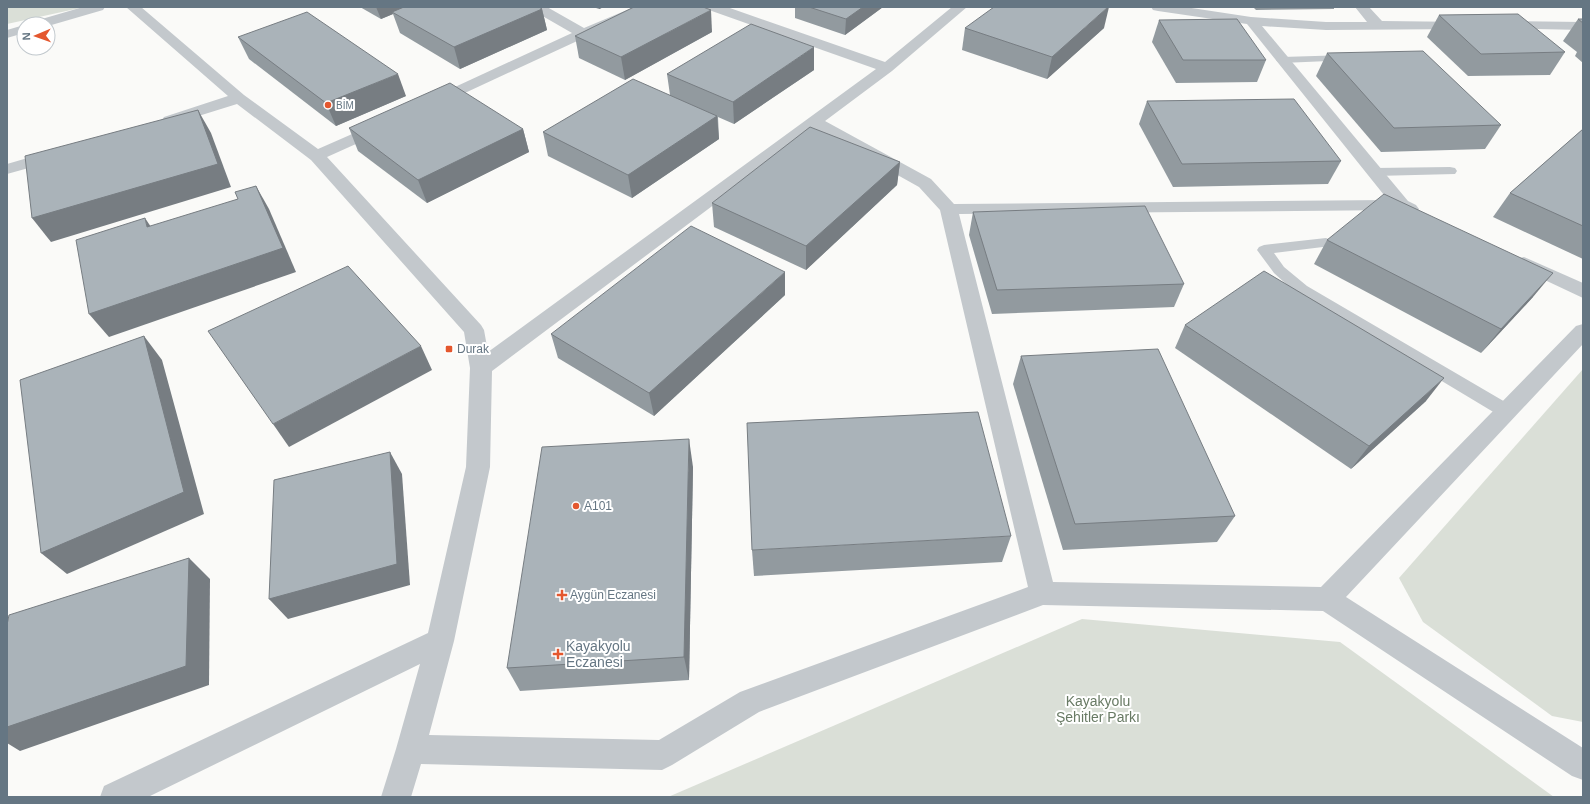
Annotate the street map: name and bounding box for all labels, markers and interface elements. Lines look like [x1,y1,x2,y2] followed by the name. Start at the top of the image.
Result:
[16,16,56,56] north arrow
[20,32,32,41] text: N
[336,99,354,111] place label: BİM
[323,100,333,110] marker: BİM
[457,342,490,356] place label: Durak
[444,344,454,354] marker: Durak
[584,499,612,513] place label: A101
[571,501,581,511] marker: A101
[570,588,656,602] place label: Aygün Eczanesi
[557,590,567,600] marker: Aygün Eczanesi
[566,638,631,670] place label: Kayakyolu Eczanesi
[553,649,563,659] marker: Kayakyolu Eczanesi
[1056,693,1140,725] park label: Kayakyolu Şehitler Parkı

